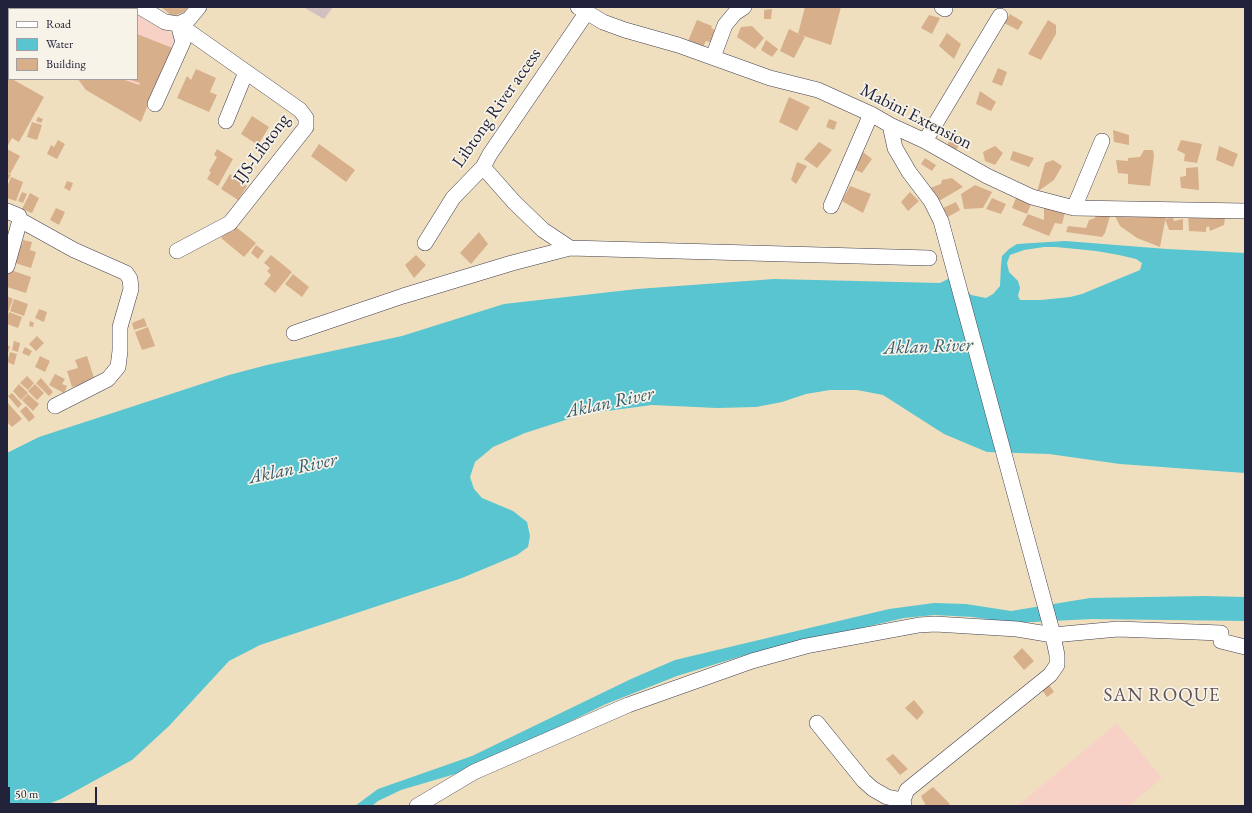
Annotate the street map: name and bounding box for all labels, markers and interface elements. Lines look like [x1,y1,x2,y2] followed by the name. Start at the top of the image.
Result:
[8,8,138,80] legend
[46,16,71,32] text: Road
[46,36,73,52] text: Water
[448,44,546,172] street label: Libtong River access
[46,56,86,72] text: Building
[856,79,976,155] street label: Mabini Extension
[229,110,295,188] street label: IJS-Libtong
[883,334,973,360] water label: Aklan River
[564,383,656,423] water label: Aklan River
[247,449,339,489] water label: Aklan River
[1103,685,1221,707] district label: SAN ROQUE
[10,779,99,805] scale bar
[15,786,38,802] text: 50 m

